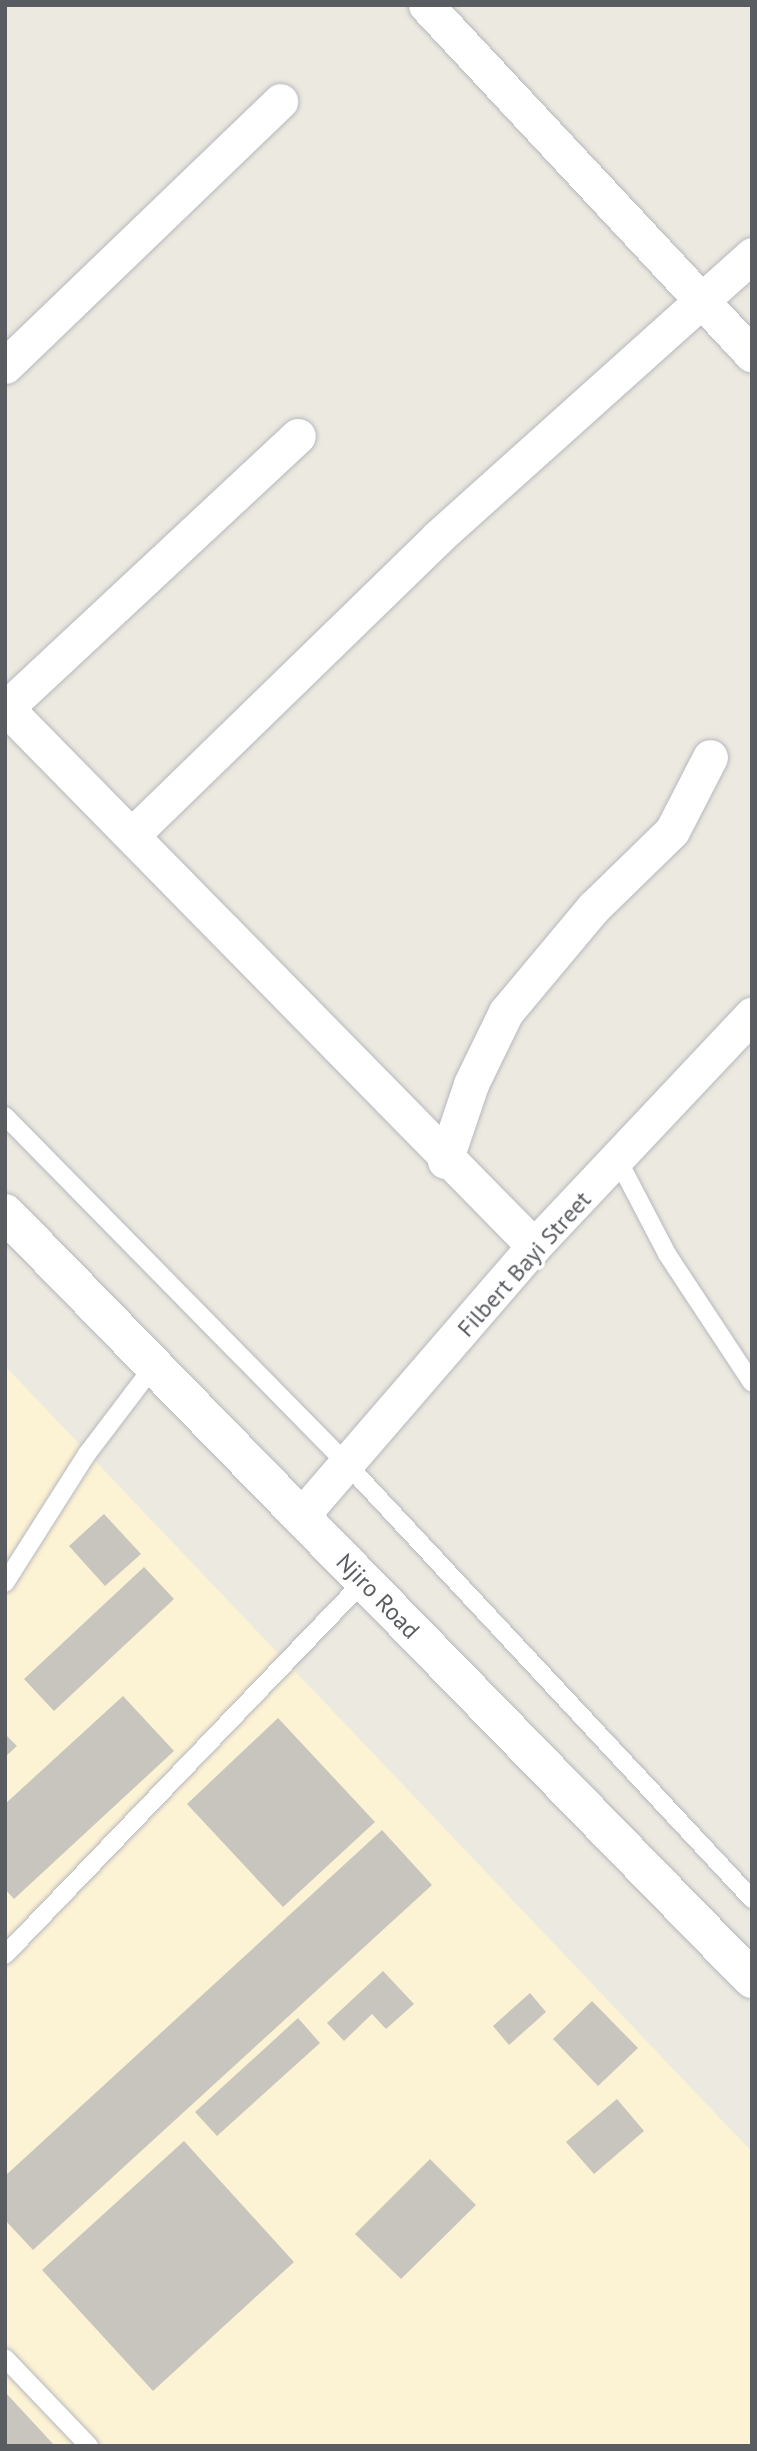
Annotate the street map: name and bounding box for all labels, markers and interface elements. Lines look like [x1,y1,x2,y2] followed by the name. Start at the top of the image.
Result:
[451,1185,597,1343] street label: Filbert Bayi Street
[330,1547,426,1645] street label: Njiro Road

